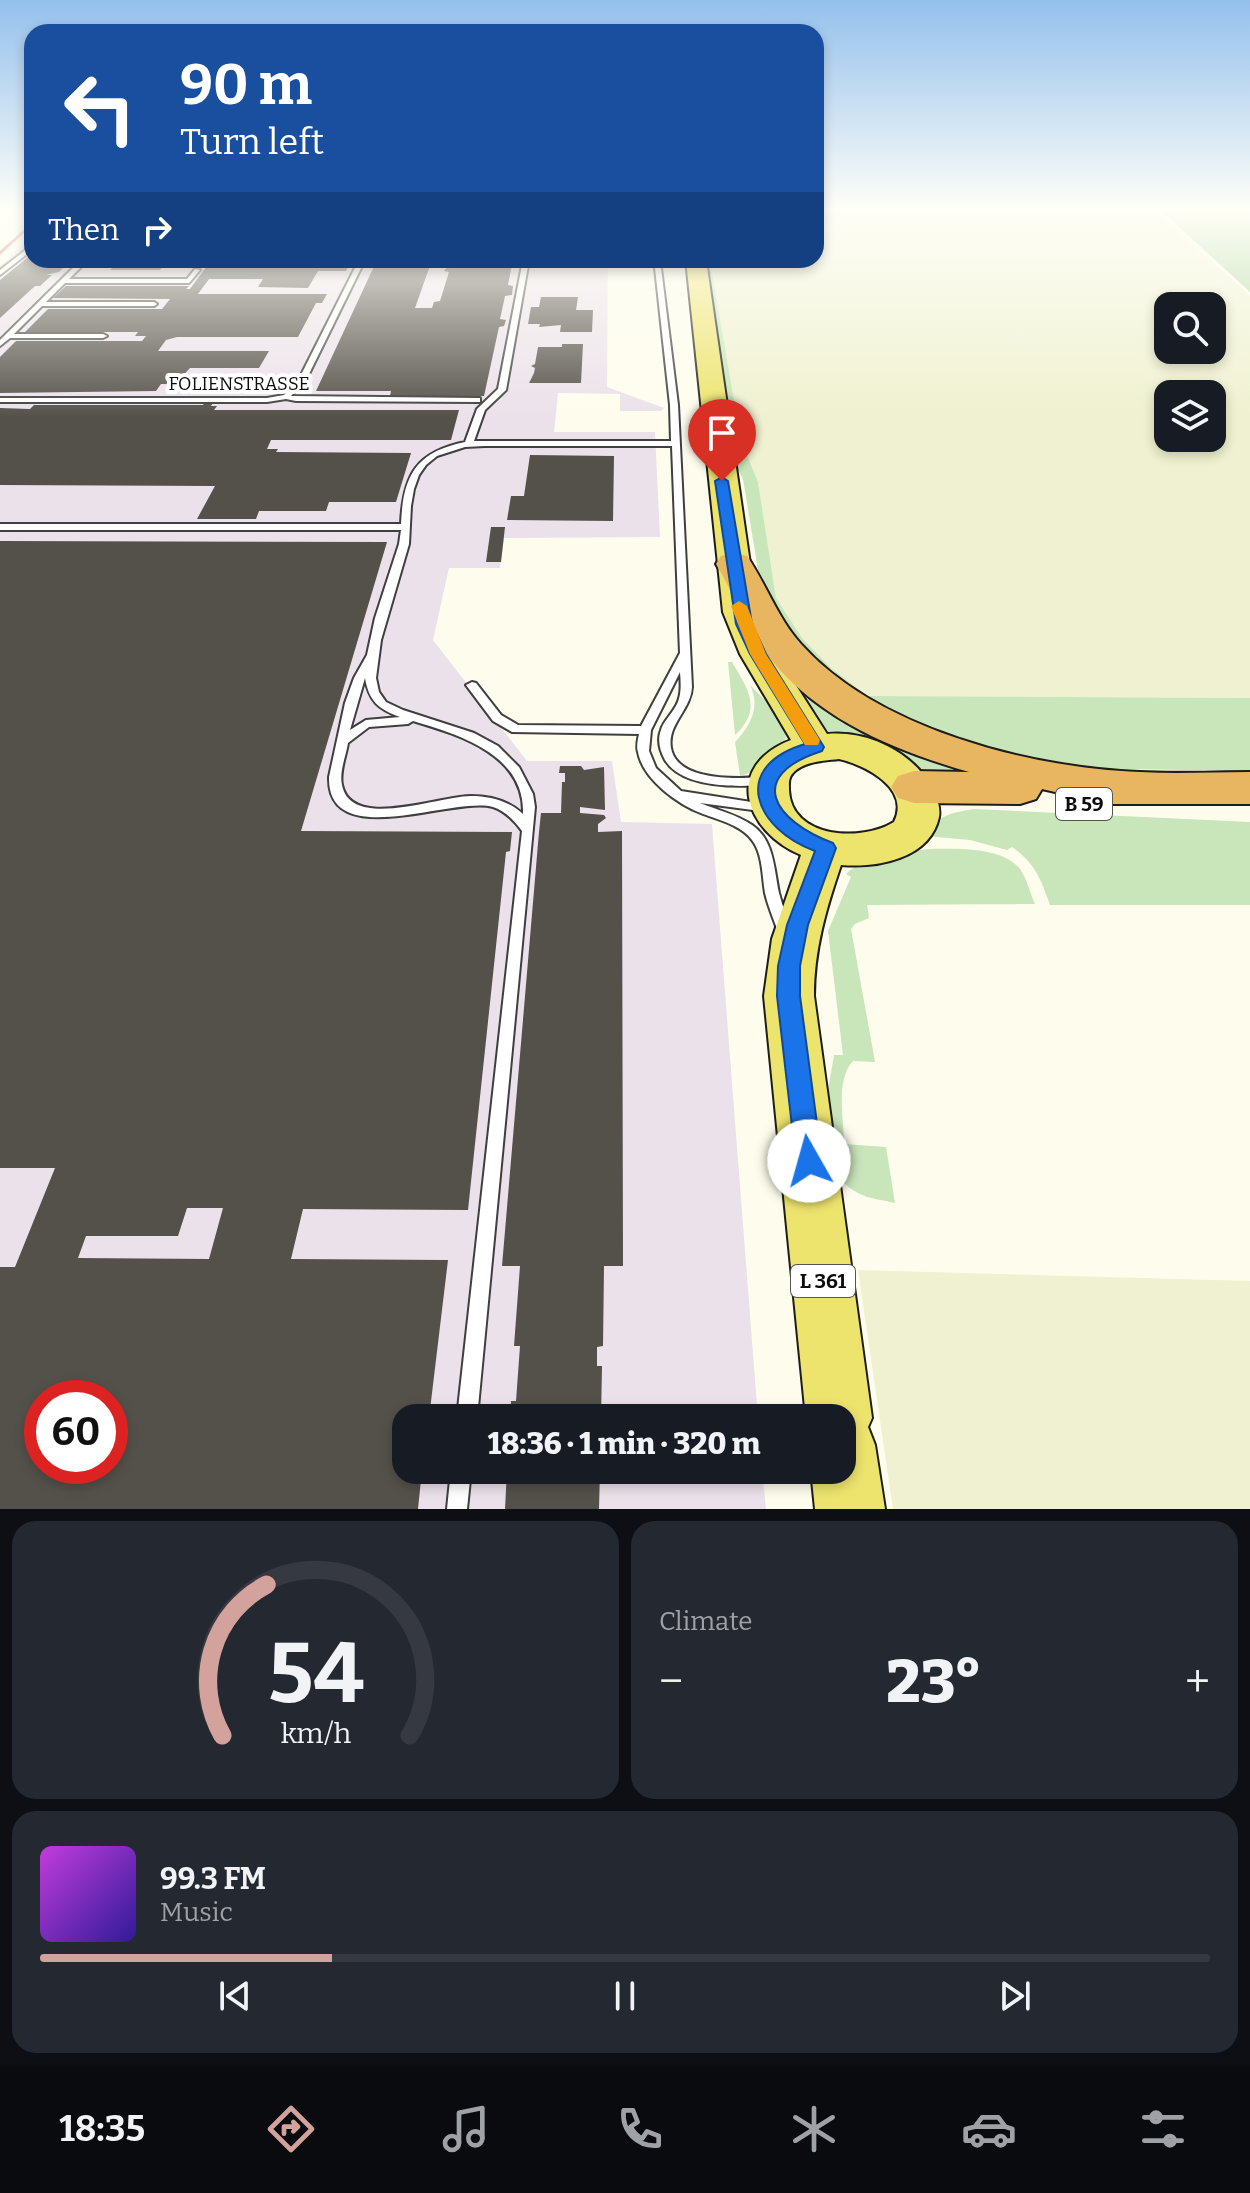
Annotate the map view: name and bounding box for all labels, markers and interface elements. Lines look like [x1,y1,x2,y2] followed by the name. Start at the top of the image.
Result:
[180,52,312,119] text: 90 m
[48,56,152,160] icon: left
[180,120,324,164] text: Turn left
[135,208,179,252] icon: right
[48,212,119,248] text: Then
[1154,292,1226,452] map controls
[1154,292,1226,364] button: search
[168,373,310,395] street label: FOLIENSTRASSE
[1154,380,1226,452] button: layers
[688,399,756,481] pin
[700,411,744,455] icon: arrive
[1056,788,1112,820] road number: B 59
[767,1119,851,1203] position arrow
[791,1265,855,1297] road number: L 361
[24,1380,128,1484] speed limit sign: 60
[488,1426,760,1462] text: 18:36 · 1 min · 320 m
[659,1606,753,1637] text: Climate
[267,1624,364,1724] text: 54
[886,1646,982,1718] text: 23°
[659,1655,683,1708] text: −
[1185,1655,1210,1708] text: +
[280,1716,351,1751] text: km/h
[160,1861,266,1897] text: 99.3 FM
[160,1897,233,1928] text: Music
[213,1974,257,2018] icon: previous
[603,1974,647,2018] icon: pause
[993,1974,1037,2018] icon: next
[263,2101,319,2157] icon: directions
[438,2101,494,2157] icon: music
[612,2101,668,2157] icon: phone
[786,2101,842,2157] icon: climate
[961,2101,1017,2157] icon: car
[1135,2101,1191,2157] icon: filters
[59,2107,145,2151] text: 18:35

